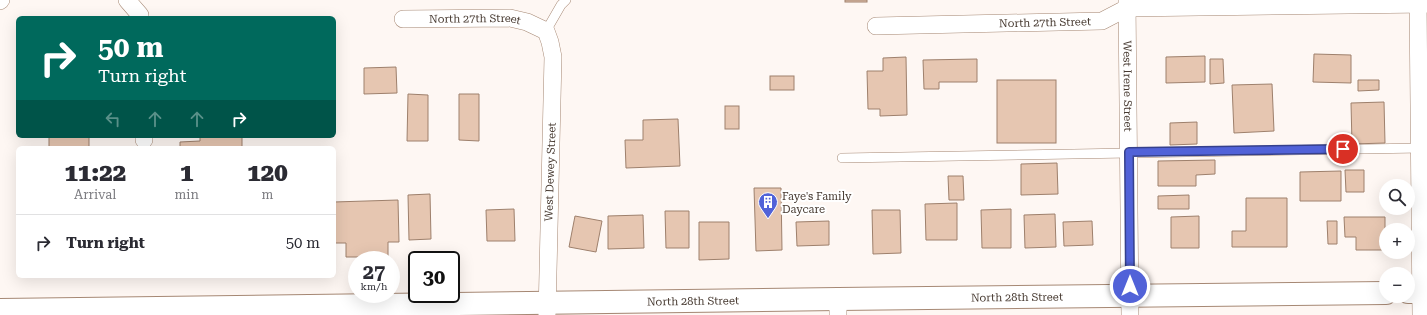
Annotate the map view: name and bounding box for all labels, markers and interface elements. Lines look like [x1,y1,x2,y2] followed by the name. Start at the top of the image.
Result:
[429,12,522,27] street label: North 27th Street
[999,15,1091,30] street label: North 27th Street
[98,31,163,64] text: 50 m
[32,32,84,84] icon: right
[1120,40,1134,132] street label: West Irene Street
[98,65,186,86] text: Turn right
[102,108,124,130] icon: left
[144,108,166,130] icon: ahead
[186,108,208,130] icon: ahead
[228,108,250,130] icon: right
[542,122,559,222] street label: West Dewey Street
[1326,132,1360,166] pin
[1332,138,1354,160] icon: arrive
[64,159,126,187] text: 11:22
[180,159,193,187] text: 1
[247,159,288,187] text: 120
[1379,179,1415,303] map controls
[1379,179,1415,215] button: search
[74,187,116,202] text: Arrival
[174,187,199,202] text: min
[261,187,273,202] text: m
[782,190,852,216] place label: Faye's Family Daycare
[757,191,779,219] building icon: Faye's Family Daycare
[1379,223,1415,259] button: +
[32,232,54,254] icon: right
[66,234,145,252] text: Turn right
[286,234,320,252] text: 50 m
[408,251,460,303] speed limit sign: 30
[363,260,385,284] text: 27
[1109,265,1151,307] position arrow
[1379,267,1415,303] button: −
[361,281,387,292] text: km/h
[971,291,1063,305] street label: North 28th Street
[647,294,739,309] street label: North 28th Street

